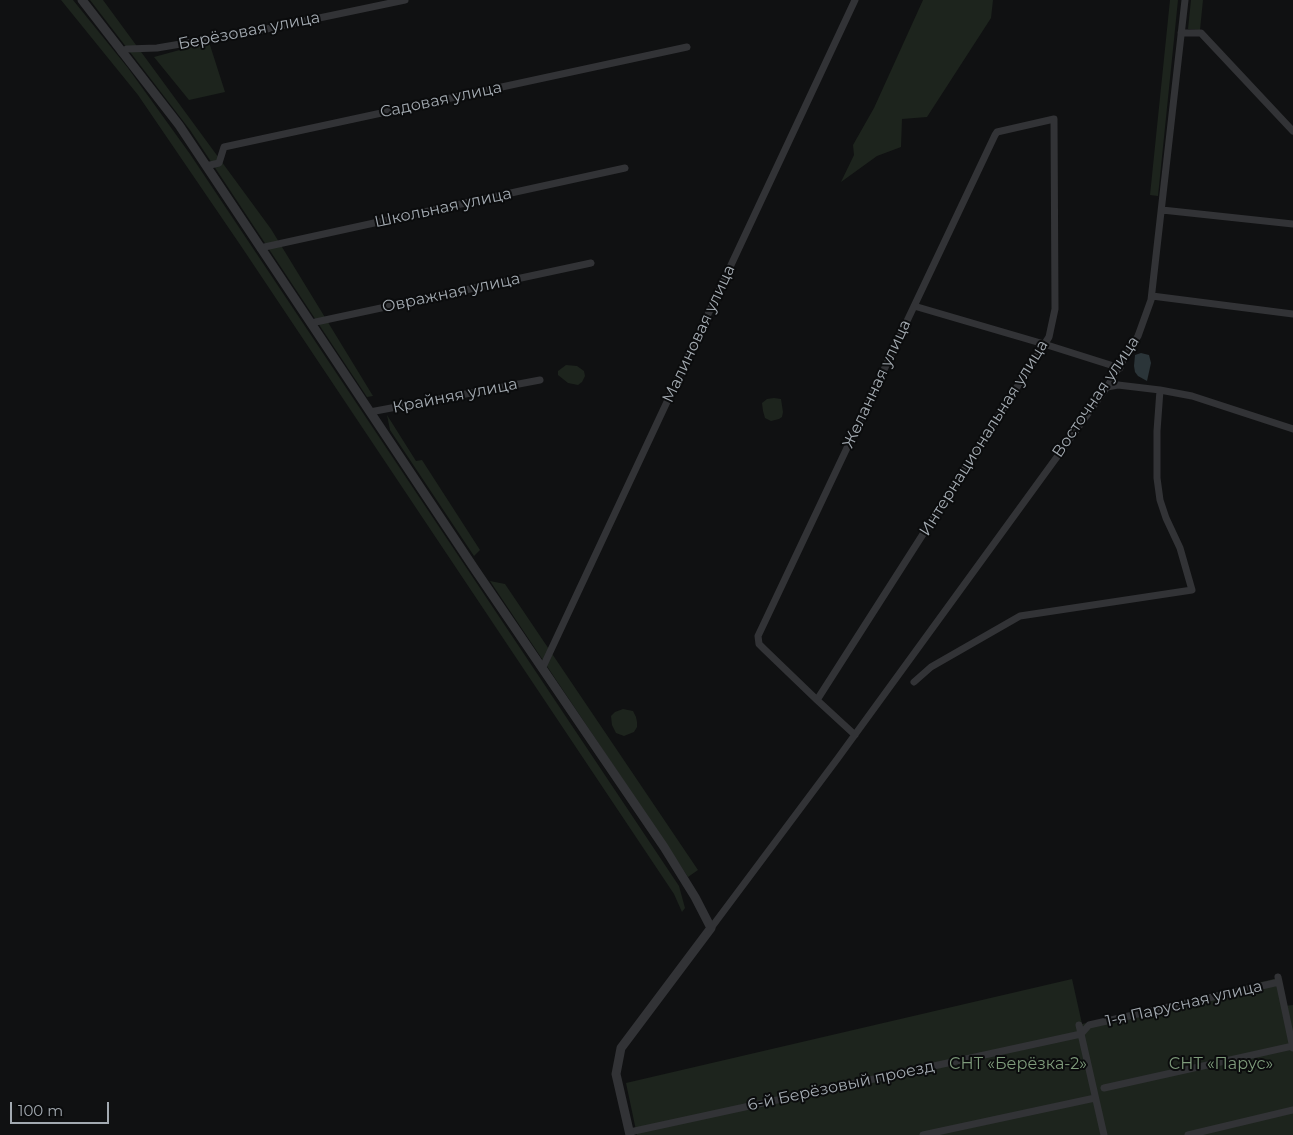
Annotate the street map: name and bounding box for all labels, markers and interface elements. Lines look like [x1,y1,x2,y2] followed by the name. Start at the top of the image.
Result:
[176,8,322,54] street label: Берёзовая улица
[378,78,504,122] street label: Садовая улица
[373,184,513,232] street label: Школьная улица
[659,262,739,406] street label: Малиновая улица
[380,269,522,317] street label: Овражная улица
[839,317,915,451] street label: Желанная улица
[1048,333,1144,461] street label: Восточная улица
[916,336,1052,540] street label: Интернациональная улица
[391,374,519,418] street label: Крайняя улица
[1104,977,1264,1031] street label: 1-я Парусная улица
[949,1054,1087,1074] park label: СНТ «Берёзка-2»
[1169,1054,1273,1074] park label: СНТ «Парус»
[746,1057,936,1115] street label: 6-й Берёзовый проезд
[12,1092,111,1124] scale bar
[18,1101,63,1120] text: 100 m

